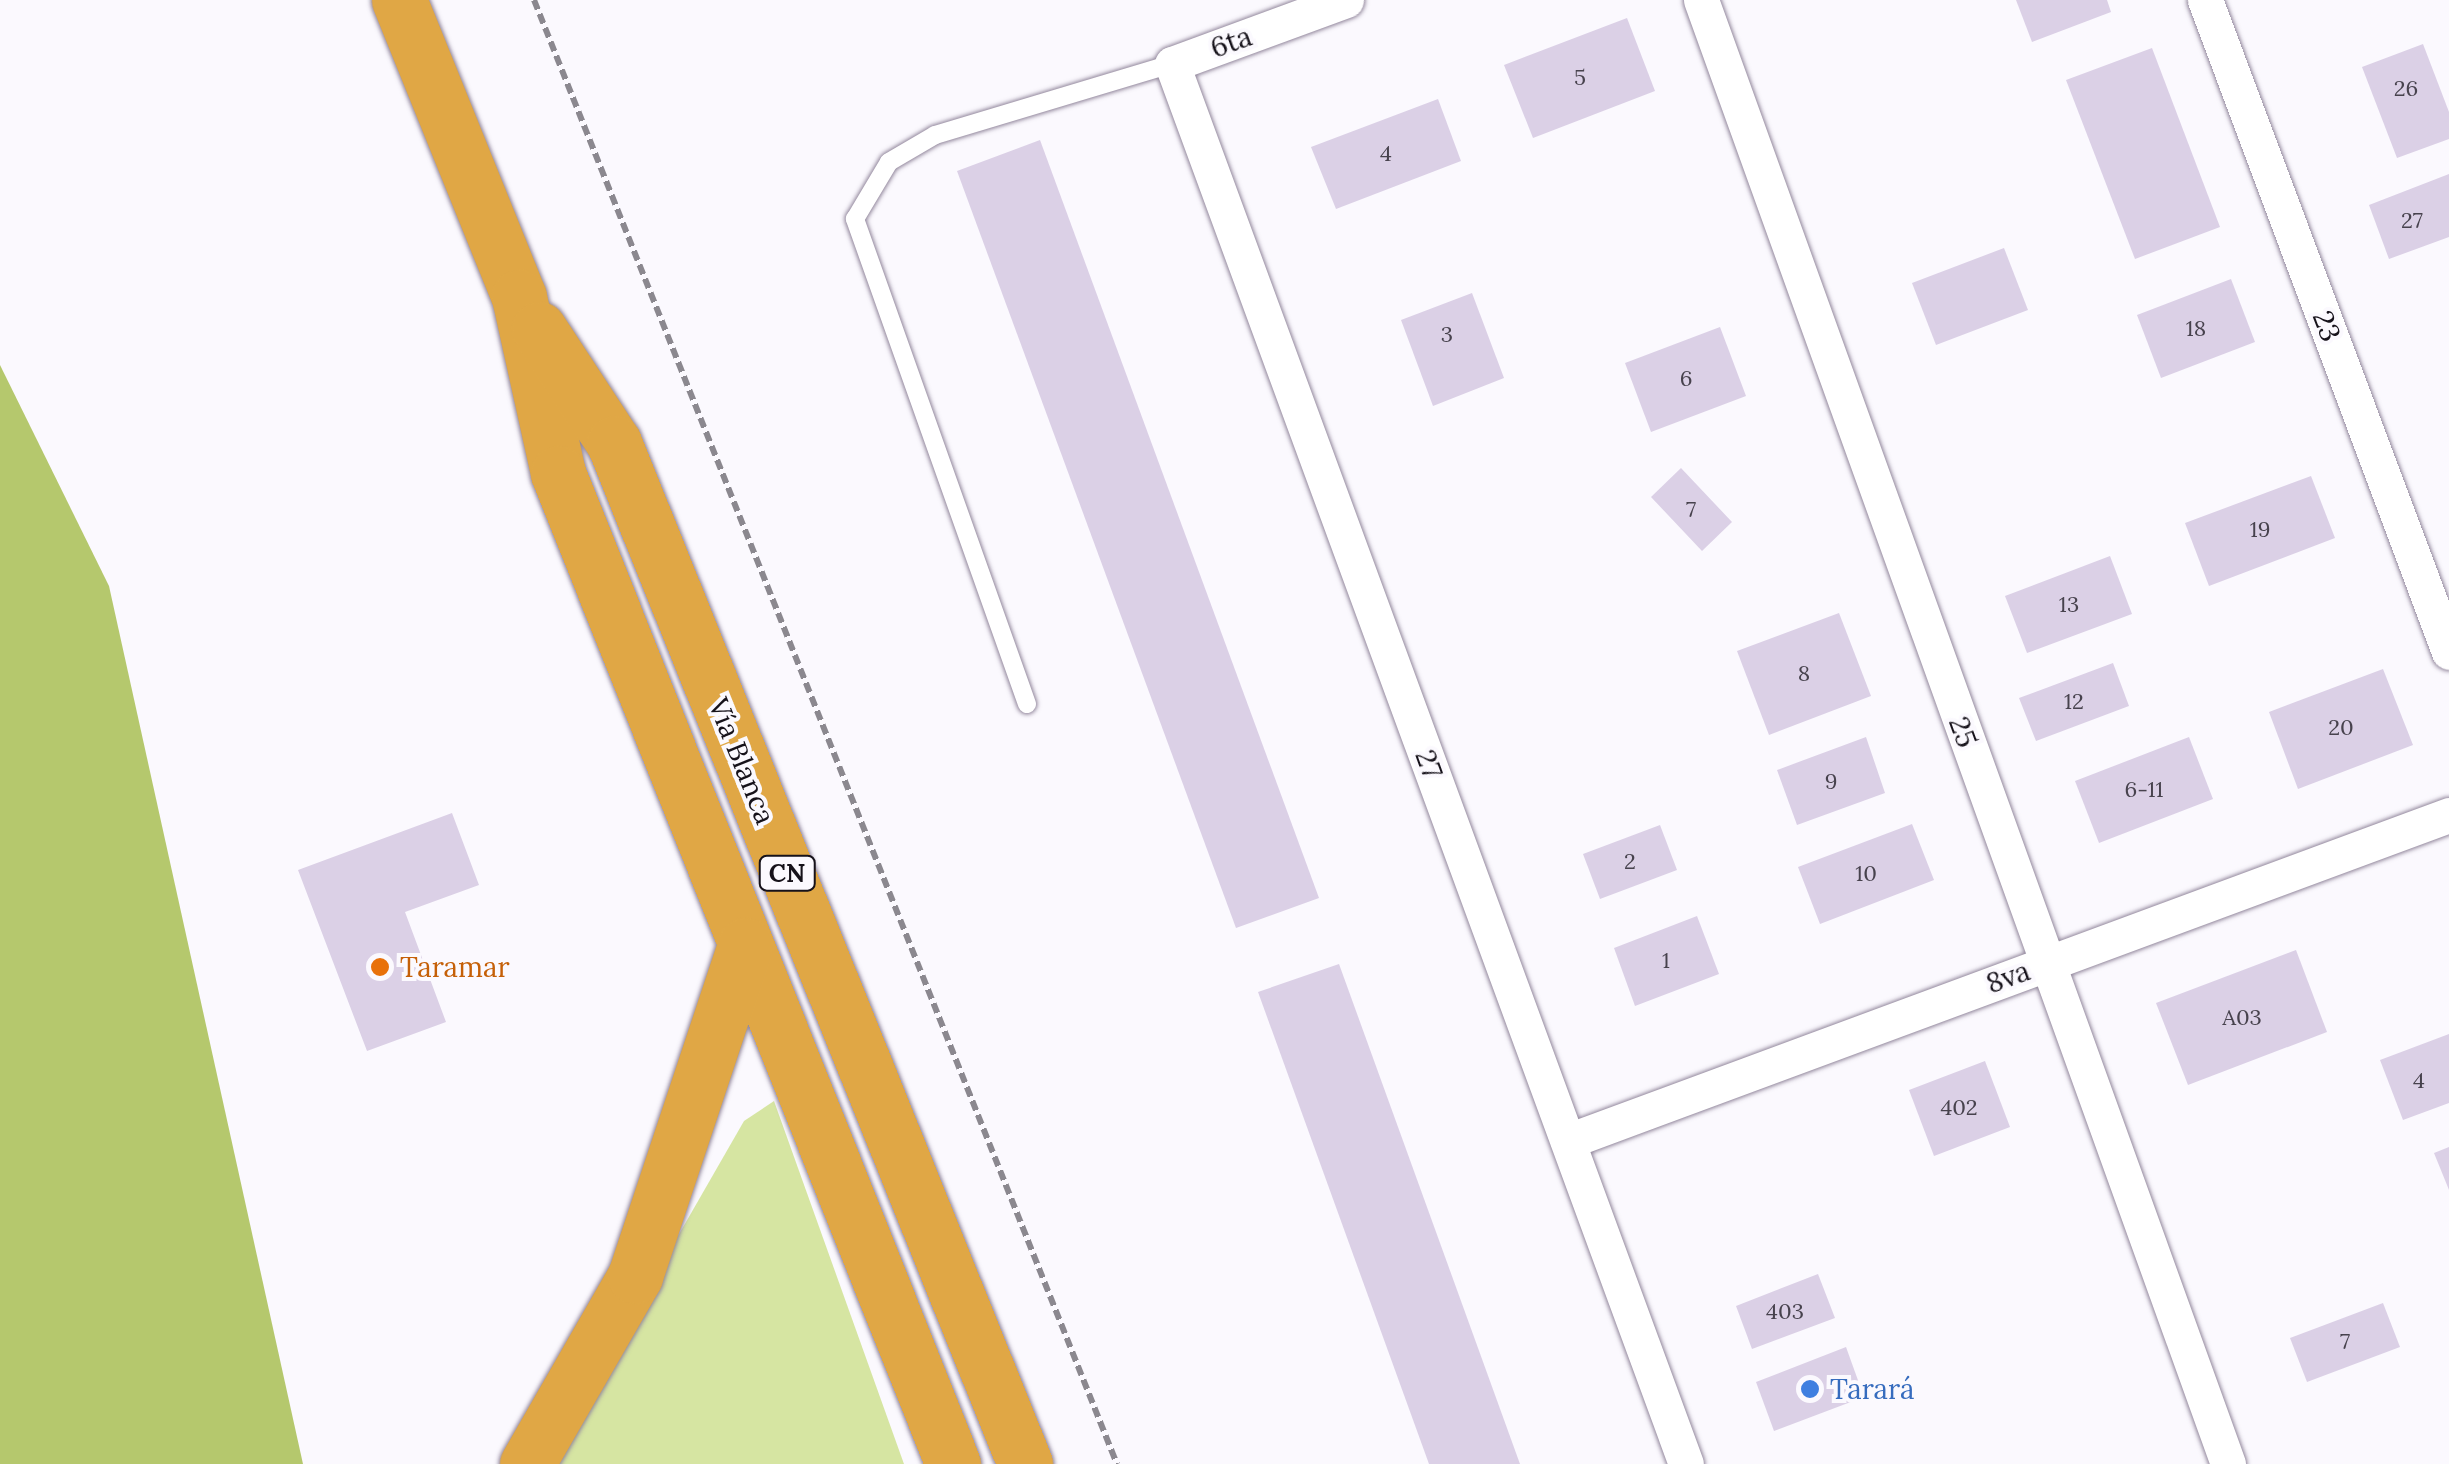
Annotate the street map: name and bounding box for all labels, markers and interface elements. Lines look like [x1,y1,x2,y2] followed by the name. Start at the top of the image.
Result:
[1206,19,1256,65] street label: 6ta
[1574,65,1586,91] house number: 5
[2394,76,2418,102] house number: 26
[1380,141,1392,167] house number: 4
[2401,208,2423,234] house number: 27
[2306,306,2348,346] street label: 23
[2186,316,2206,342] house number: 18
[1441,322,1453,348] house number: 3
[1680,366,1692,392] house number: 6
[1686,497,1696,523] house number: 7
[2250,517,2270,543] house number: 19
[2059,592,2079,618] house number: 13
[1798,661,1810,687] house number: 8
[2064,689,2084,715] house number: 12
[702,693,782,829] street label: Vía Blanca
[1942,712,1984,752] street label: 25
[2328,715,2354,741] house number: 20
[1408,745,1450,783] street label: 27
[1825,769,1837,795] house number: 9
[2125,777,2163,803] house number: 6-11
[1624,849,1636,875] house number: 2
[757,853,817,893] road number: CN
[1855,861,1877,887] house number: 10
[1662,948,1670,974] house number: 1
[400,950,510,984] place label: Taramar
[1982,954,2034,1000] street label: 8va
[369,956,391,978] marker: Taramar
[2222,1005,2262,1031] house number: A03
[2413,1068,2425,1094] house number: 4
[1940,1095,1978,1121] house number: 402
[1766,1299,1804,1325] house number: 403
[2340,1329,2350,1355] house number: 7
[1830,1372,1914,1406] place label: Tarará
[1799,1378,1821,1400] marker: Tarará

